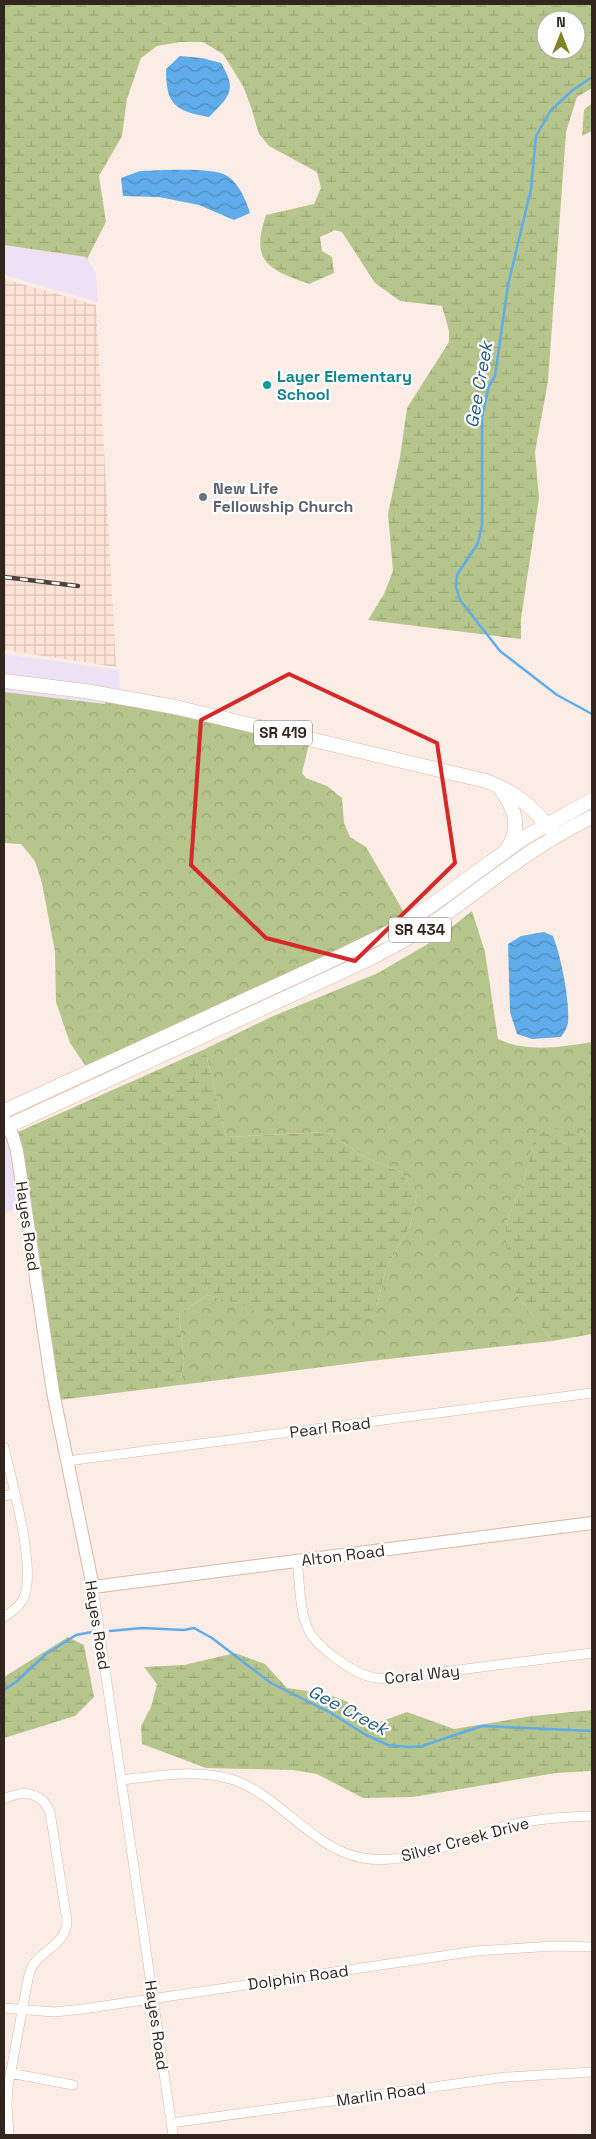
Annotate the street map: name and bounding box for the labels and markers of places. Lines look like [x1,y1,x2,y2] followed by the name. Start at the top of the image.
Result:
[277,366,412,405] place label: Layer Elementary School
[261,379,273,391] marker: Layer Elementary School
[213,478,353,517] place label: New Life Fellowship Church
[197,491,209,503] marker: New Life Fellowship Church

